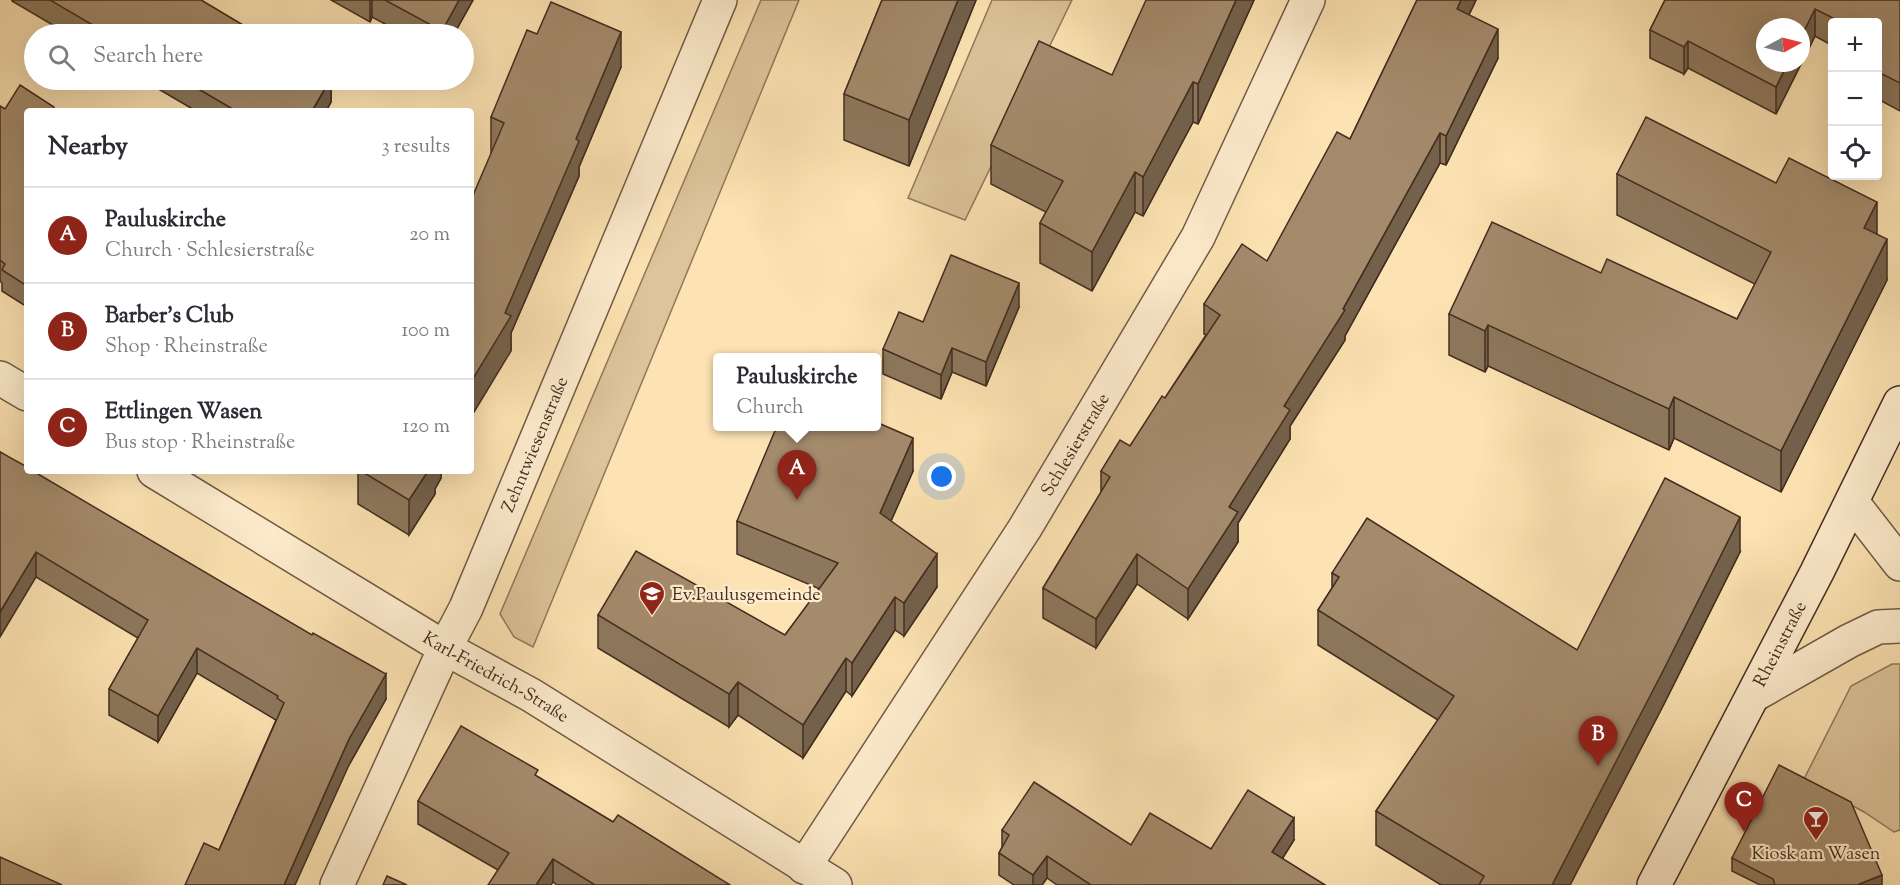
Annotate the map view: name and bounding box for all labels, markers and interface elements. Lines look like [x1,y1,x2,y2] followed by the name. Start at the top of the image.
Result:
[1756,18,1810,72] north arrow
[1828,18,1882,180] map controls
[1828,18,1882,72] button: +
[24,24,474,90] search box
[45,41,78,74] icon: search
[93,41,203,73] text: Search here
[1828,72,1882,126] button: −
[1828,126,1882,180] button: locate
[48,129,128,166] text: Nearby
[381,133,450,162] text: 3 results
[105,205,226,237] text: Pauluskirche
[59,221,76,250] text: A
[409,221,450,250] text: 20 m
[105,237,315,266] text: Church · Schlesierstraße
[105,301,234,333] text: Barber's Club
[61,317,74,346] text: B
[401,317,450,346] text: 100 m
[105,333,268,362] text: Shop · Rheinstraße
[713,353,881,431] popup
[736,362,858,394] text: Pauluskirche
[496,373,576,517] street label: Zehntwiesenstraße
[1036,389,1117,502] street label: Schlesierstraße
[736,394,804,423] text: Church
[105,397,262,429] text: Ettlingen Wasen
[59,413,76,442] text: C
[402,413,450,442] text: 120 m
[105,429,295,458] text: Bus stop · Rheinstraße
[778,450,816,500] pin: A
[927,462,956,491] your location
[637,579,667,617] school or university icon: Ev.Paulusgemeinde
[672,583,821,609] place label: Ev.Paulusgemeinde
[1748,597,1815,692] street label: Rheinstraße
[417,626,573,730] street label: Karl-Friedrich-Straße
[1578,716,1618,766] pin: B
[1724,782,1764,832] pin: C
[1801,804,1831,842] bar icon: Kiosk am Wasen
[1752,842,1881,868] place label: Kiosk am Wasen

